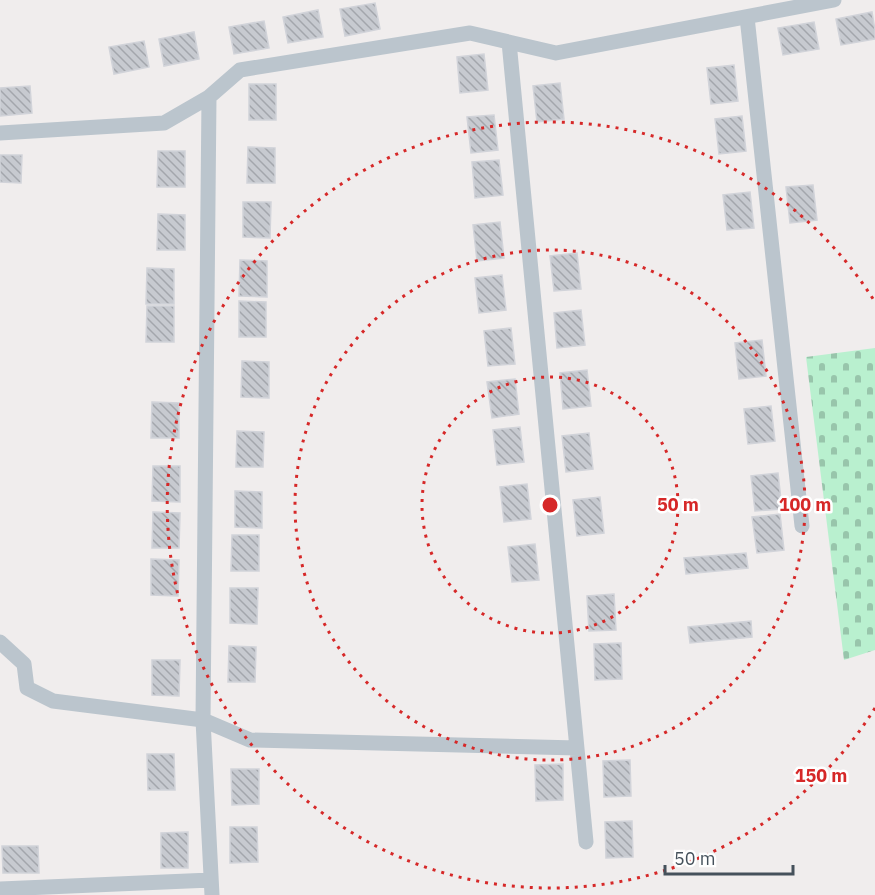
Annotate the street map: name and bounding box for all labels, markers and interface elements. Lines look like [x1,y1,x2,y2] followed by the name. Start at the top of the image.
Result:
[657,493,699,516] text: 50 m
[779,493,831,516] text: 100 m
[540,495,560,515] centre of rings
[795,764,847,787] text: 150 m
[665,838,792,876] scale bar
[674,847,716,870] text: 50 m

